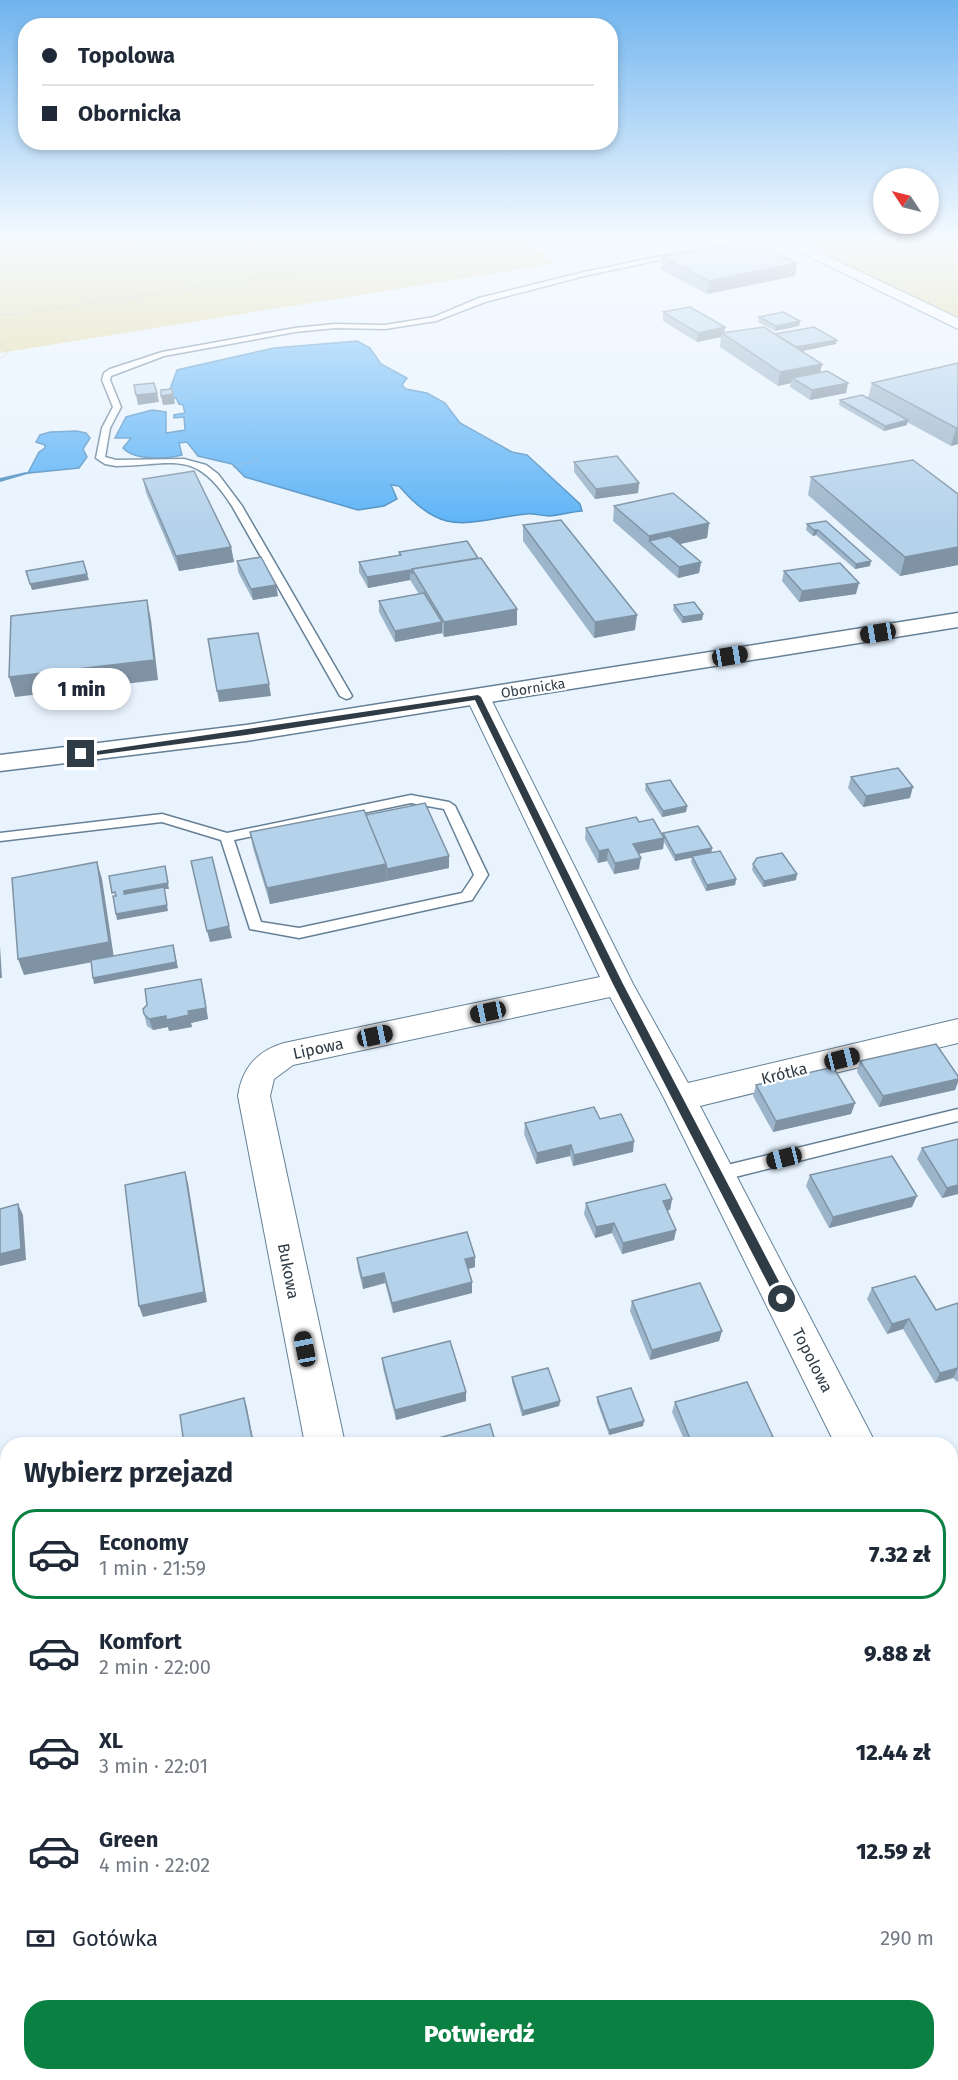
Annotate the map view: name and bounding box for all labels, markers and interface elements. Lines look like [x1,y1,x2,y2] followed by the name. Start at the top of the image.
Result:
[78,42,175,69] text: Topolowa
[78,100,181,127] text: Obornicka
[873,168,939,234] north arrow
[873,168,939,234] map controls
[859,621,897,645] car
[711,644,749,668] car
[32,667,130,709] callout: 1 min
[500,675,567,702] street label: Obornicka
[58,677,105,701] text: 1 min
[67,740,94,767] route end
[469,999,507,1025] car
[356,1023,394,1049] car
[291,1034,345,1063] street label: Lipowa
[822,1046,862,1072] car
[759,1059,809,1088] street label: Krótka
[764,1145,804,1171] car
[274,1242,303,1301] street label: Bukowa
[768,1285,795,1312] route start
[788,1325,837,1396] street label: Topolowa
[293,1330,317,1368] car
[24,1457,233,1489] text: Wybierz przejazd
[27,1527,81,1581] icon: car
[99,1529,188,1556] text: Economy
[869,1541,931,1568] text: 7.32 zł
[99,1556,206,1580] text: 1 min · 21:59
[27,1626,81,1680] icon: car
[99,1628,182,1655] text: Komfort
[864,1640,931,1667] text: 9.88 zł
[99,1655,211,1679] text: 2 min · 22:00
[27,1725,81,1779] icon: car
[99,1727,123,1754] text: XL
[856,1739,931,1766] text: 12.44 zł
[99,1754,208,1778] text: 3 min · 22:01
[27,1824,81,1878] icon: car
[99,1826,158,1853] text: Green
[856,1838,931,1865] text: 12.59 zł
[99,1853,210,1877] text: 4 min · 22:02
[24,1922,57,1955] icon: cash
[72,1925,158,1952] text: Gotówka
[880,1926,934,1950] text: 290 m
[24,2000,934,2069] button: Potwierdź

